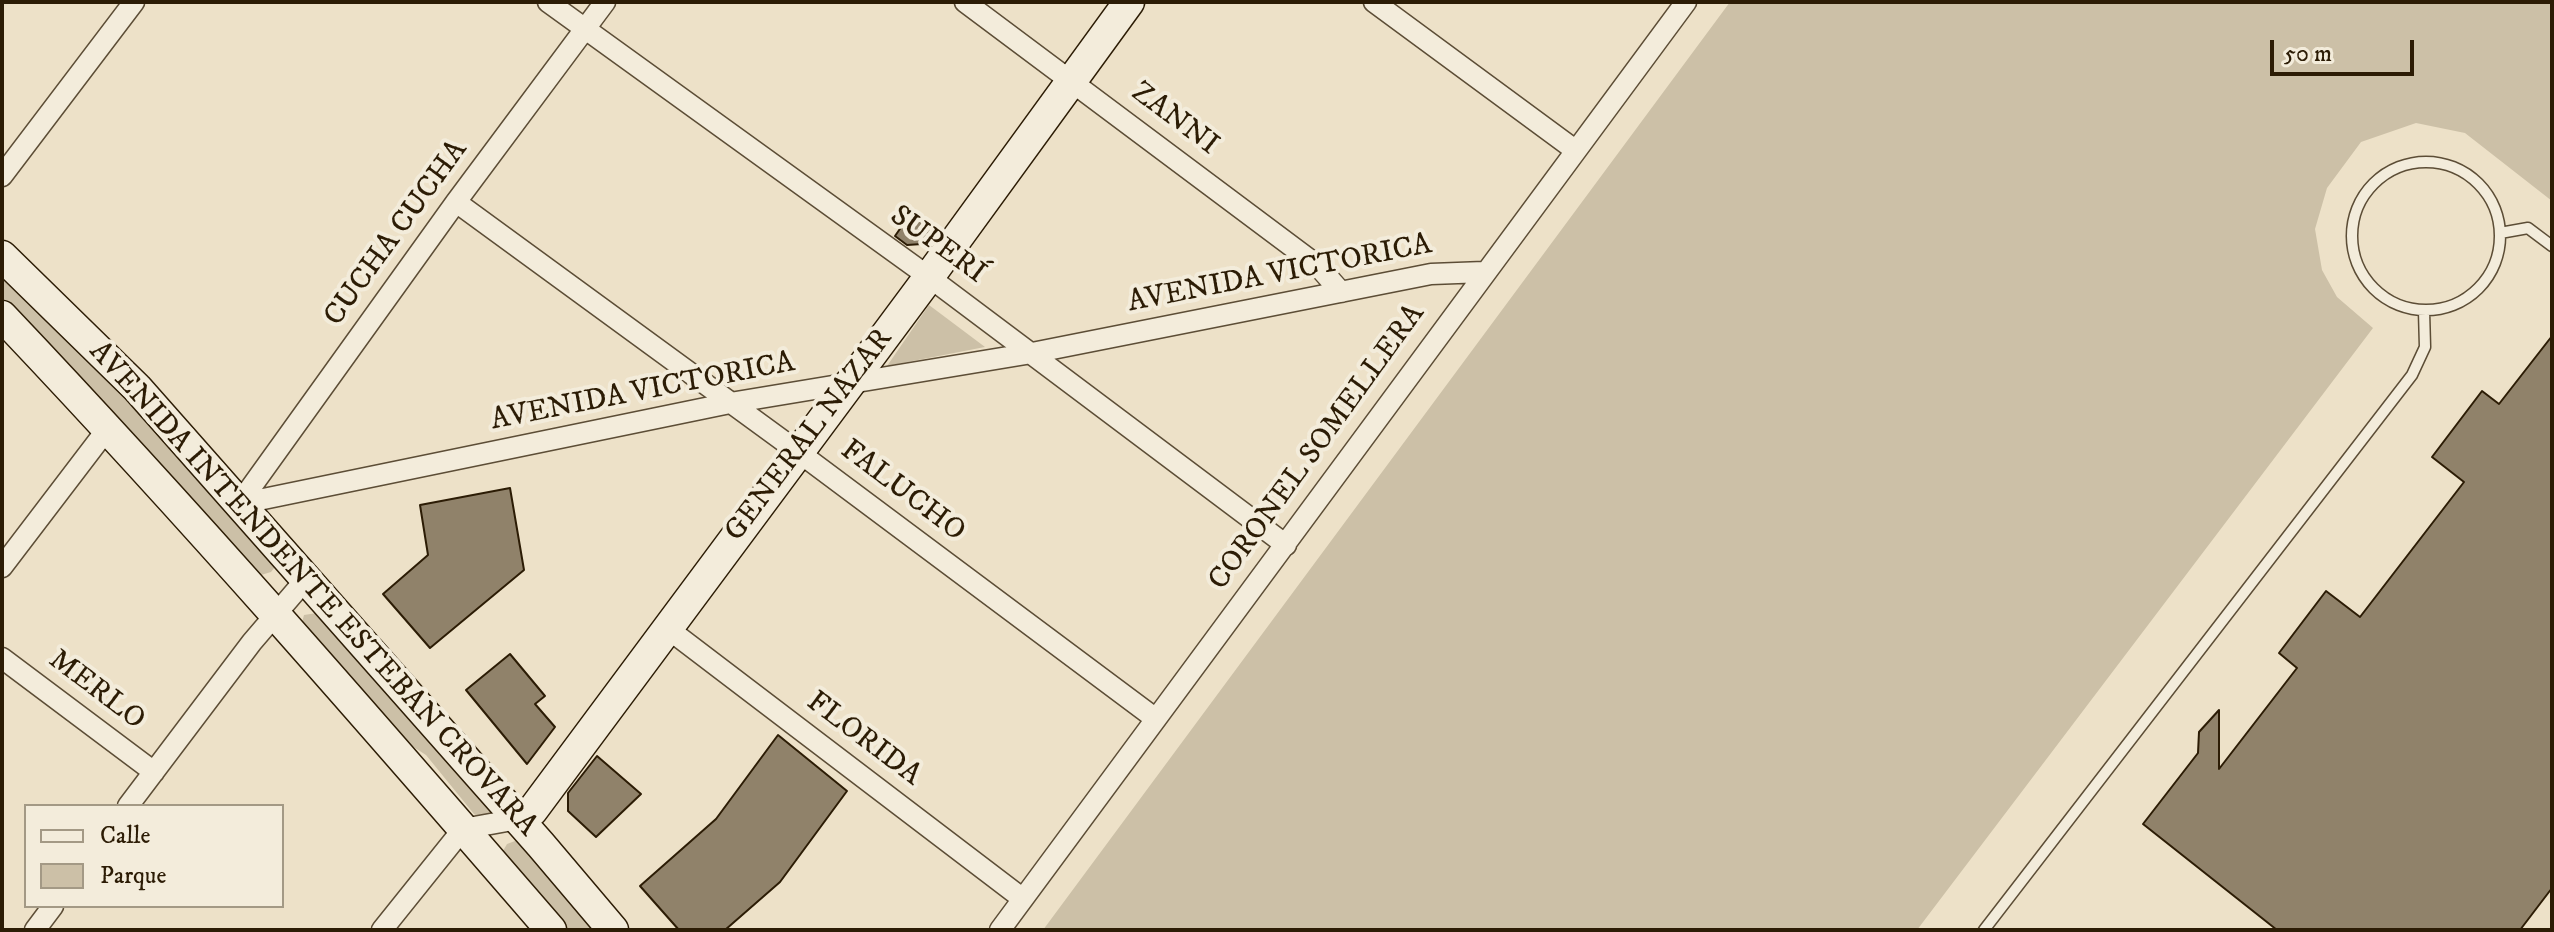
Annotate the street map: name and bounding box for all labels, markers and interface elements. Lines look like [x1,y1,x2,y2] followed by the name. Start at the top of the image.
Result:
[2274,24,2418,74] scale bar
[2284,39,2332,69] text: 50 m
[1123,76,1225,164] street label: ZANNI
[318,134,476,334] street label: CUCHA CUCHA
[882,199,992,293] street label: SUPERÍ
[1125,228,1435,322] street label: AVENIDA VICTORICA
[1202,298,1434,598] street label: CORONEL SOMELLERA
[718,323,902,549] street label: GENERAL NAZAR
[80,335,544,845] street label: AVENIDA INTENDENTE ESTEBAN CROVARA
[488,346,798,440] street label: AVENIDA VICTORICA
[832,433,972,551] street label: FALUCHO
[41,643,151,739] street label: MERLO
[798,685,928,795] street label: FLORIDA
[24,804,284,908] legend
[100,821,150,851] text: Calle
[100,861,166,891] text: Parque

